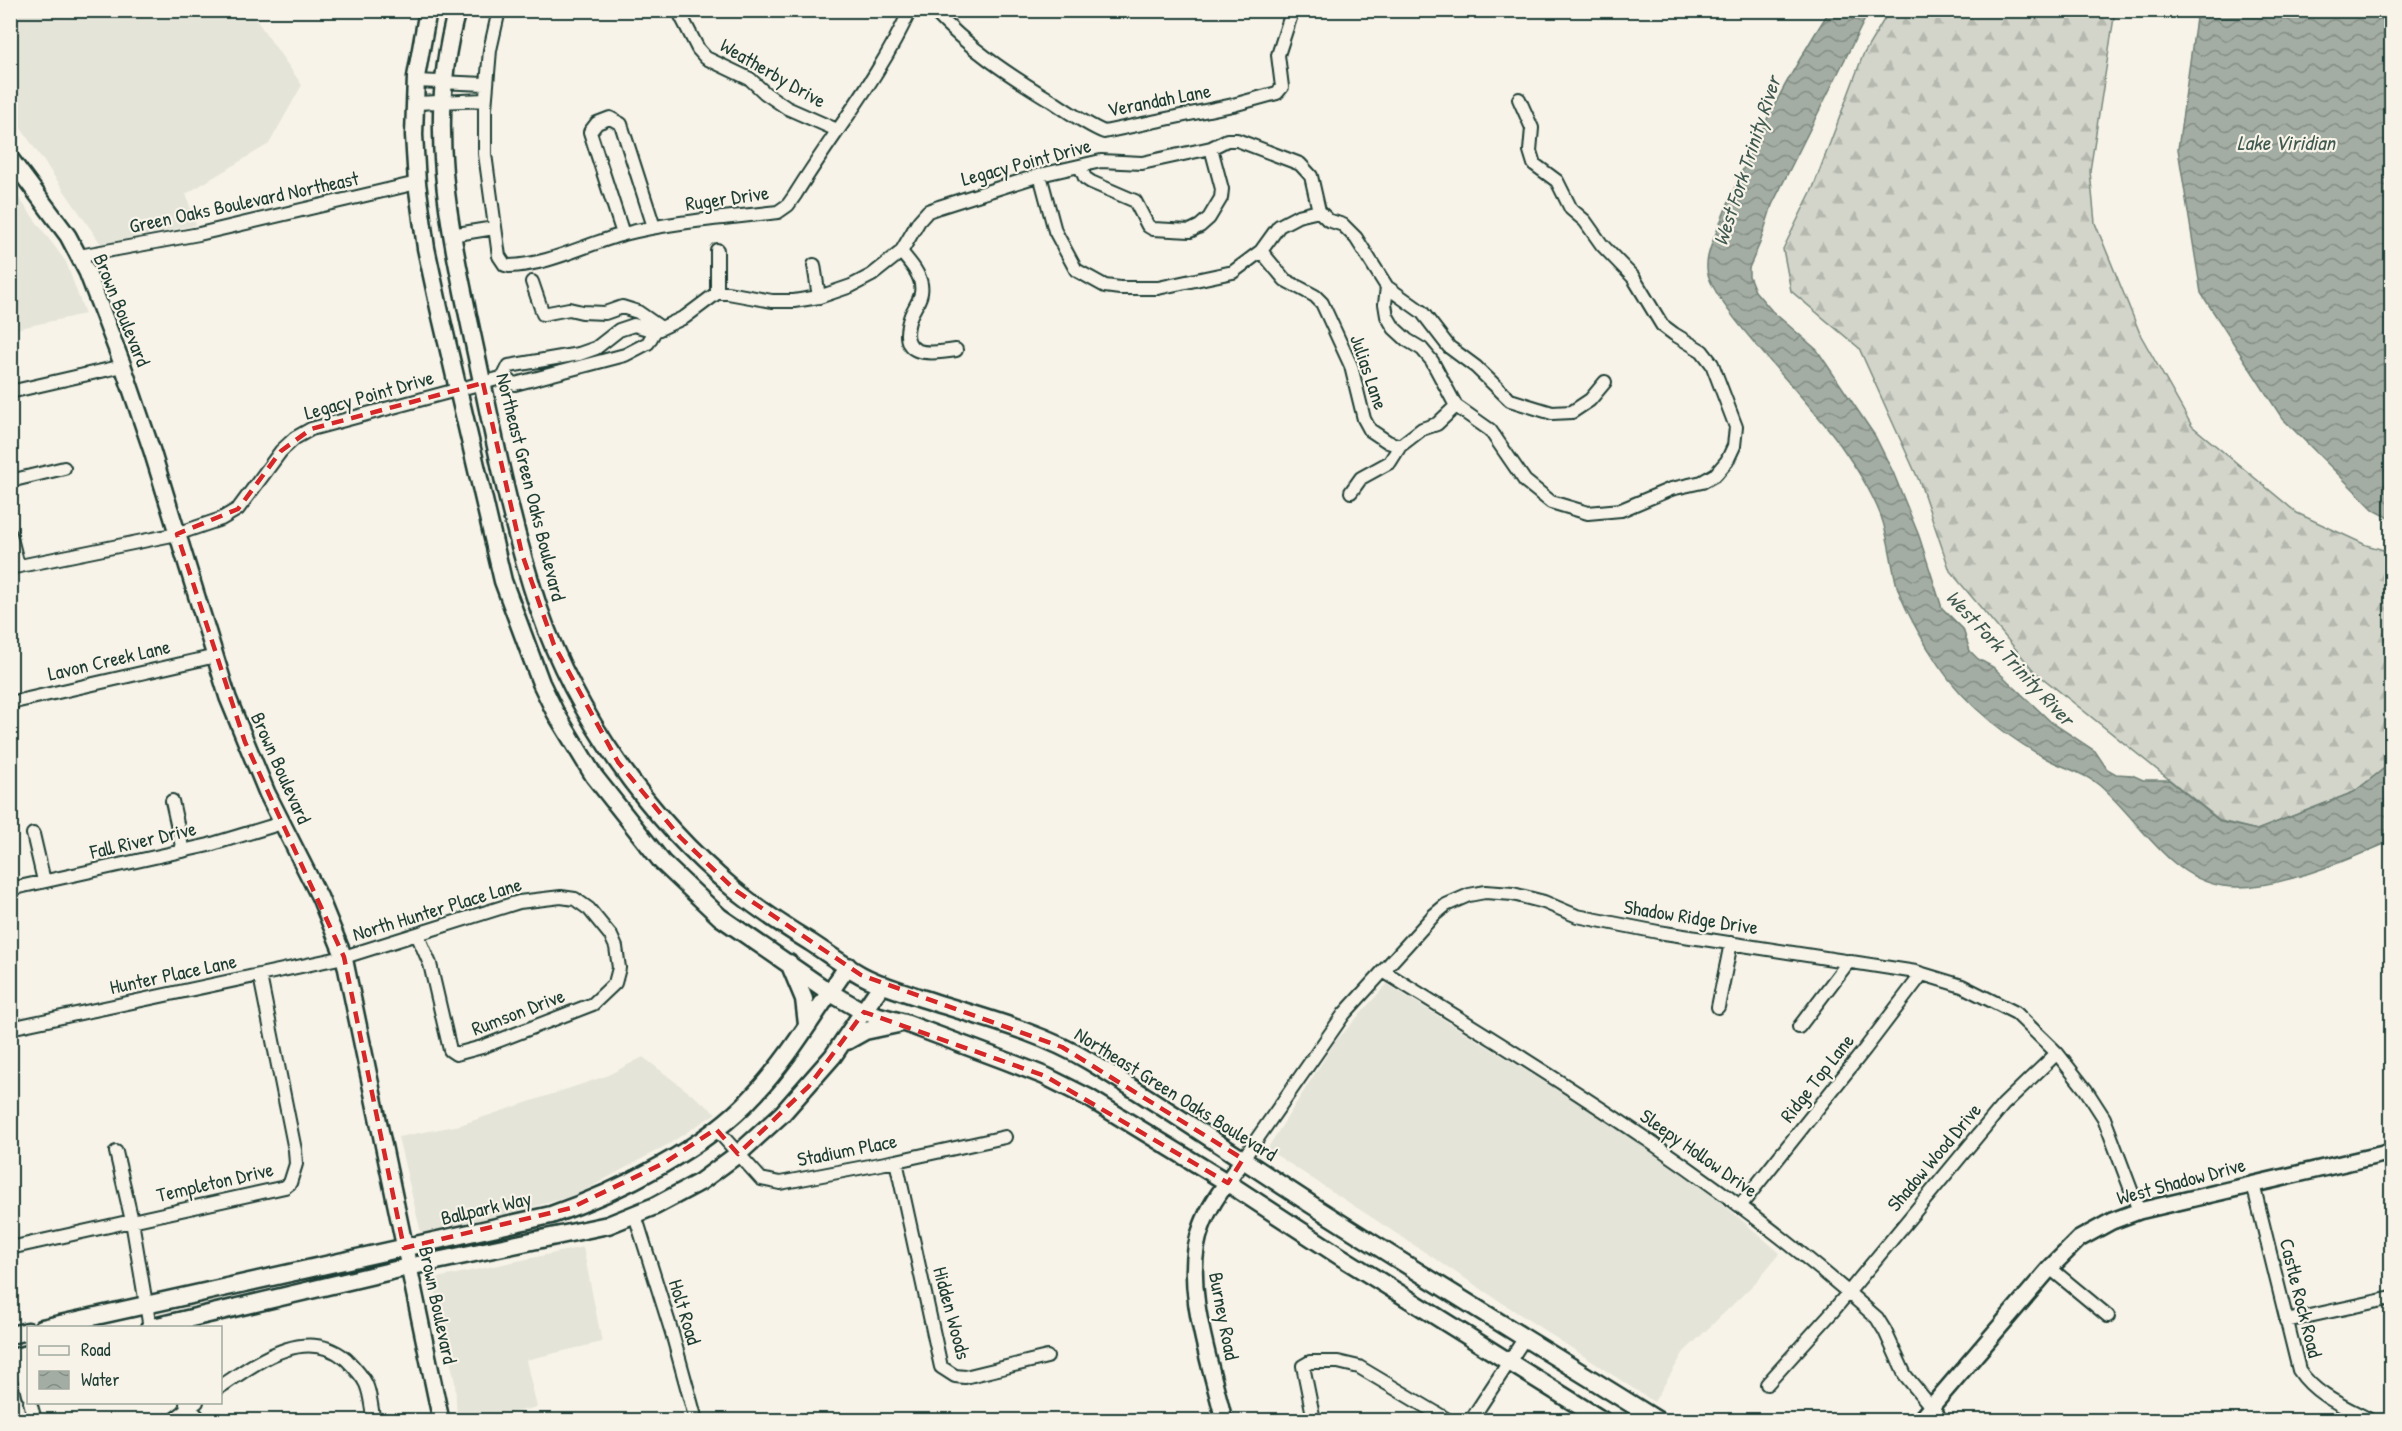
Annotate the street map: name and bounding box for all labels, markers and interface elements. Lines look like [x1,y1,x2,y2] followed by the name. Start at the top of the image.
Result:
[715,31,831,114] street label: Weatherby Drive
[1706,70,1788,249] water label: West Fork Trinity River
[1105,76,1213,123] street label: Verandah Lane
[2237,128,2336,157] water label: Lake Viridian
[958,131,1094,192] street label: Legacy Point Drive
[127,164,362,239] street label: Green Oaks Boulevard Northeast
[684,178,770,217] street label: Ruger Drive
[88,249,157,371] street label: Brown Boulevard
[1344,331,1395,413] street label: Julias Lane
[301,363,437,426] street label: Legacy Point Drive
[490,370,573,604] street label: Northeast Green Oaks Boulevard
[1940,583,2083,734] water label: West Fork Trinity River
[45,632,173,687] street label: Lavon Creek Lane
[245,708,318,828] street label: Brown Boulevard
[86,814,199,865] street label: Fall River Drive
[349,870,525,947] street label: North Hunter Place Lane
[1622,893,1760,940] street label: Shadow Ridge Drive
[107,947,239,1000] street label: Hunter Place Lane
[467,981,568,1042] street label: Rumson Drive
[1070,1020,1283,1167] street label: Northeast Green Oaks Boulevard
[1773,1028,1860,1128] street label: Ridge Top Lane
[1880,1097,1987,1217] street label: Shadow Wood Drive
[1635,1102,1763,1203] street label: Sleepy Hollow Drive
[795,1127,899,1172] street label: Stadium Place
[2114,1150,2248,1211] street label: West Shadow Drive
[154,1155,276,1208] street label: Templeton Drive
[438,1184,534,1231] street label: Ballpark Way
[2274,1236,2329,1360] street label: Castle Rock Road
[413,1244,464,1366] street label: Brown Boulevard
[927,1264,978,1363] street label: Hidden Woods
[1203,1270,1246,1362] street label: Burney Road
[663,1276,708,1348] street label: Holt Road
[27,1326,222,1404] legend
[81,1337,111,1362] text: Road
[81,1367,119,1392] text: Water

